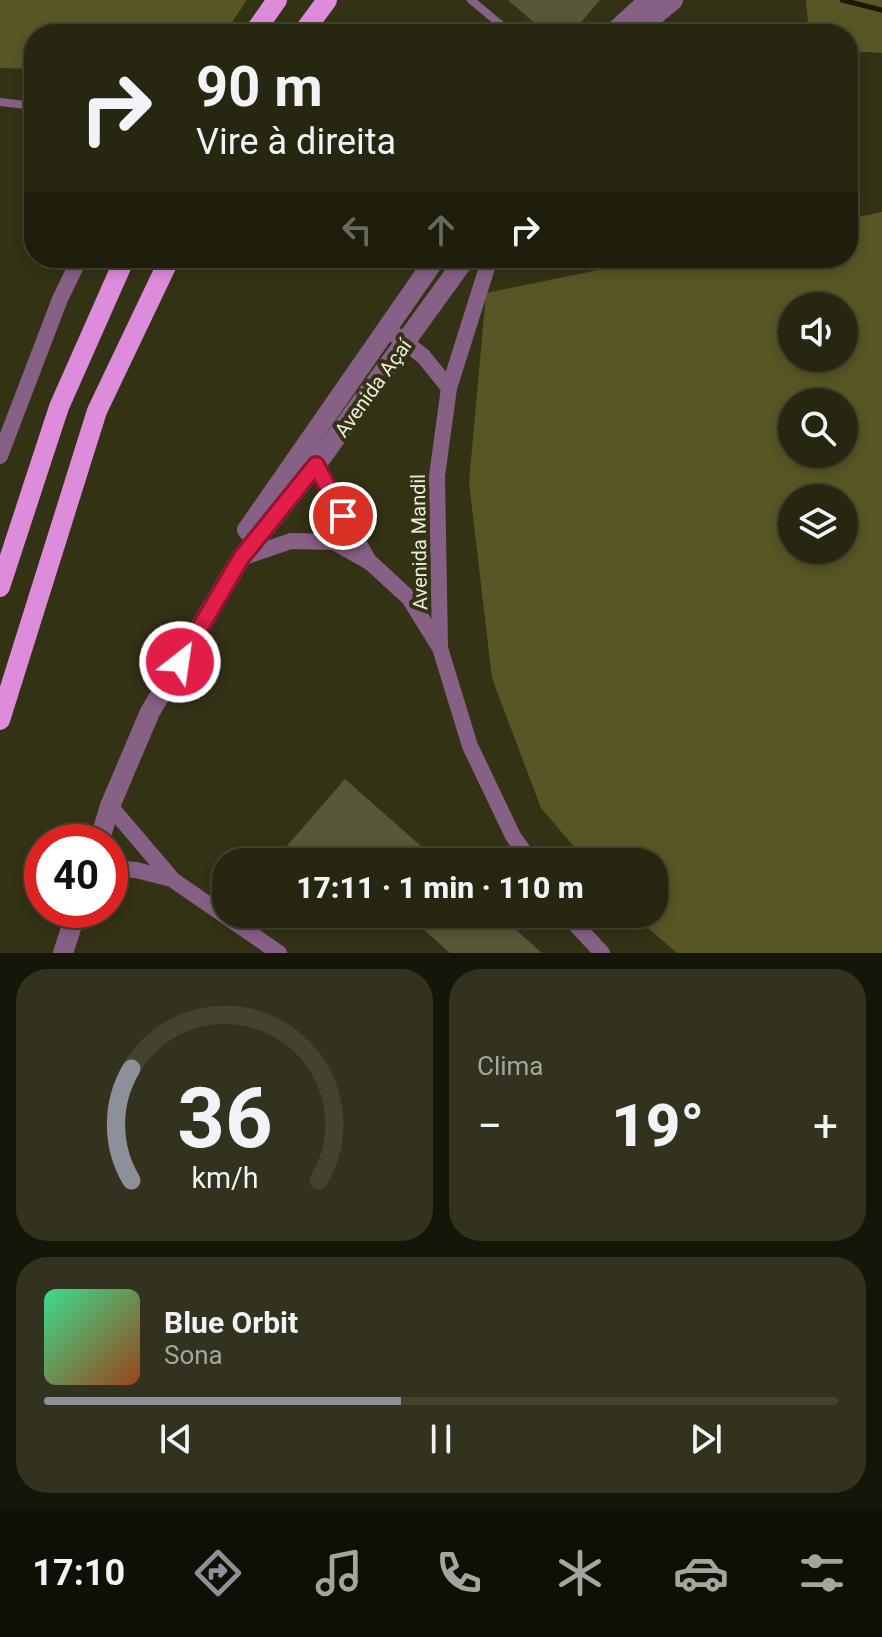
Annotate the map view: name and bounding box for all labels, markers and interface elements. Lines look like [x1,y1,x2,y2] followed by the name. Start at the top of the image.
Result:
[196,54,323,120] text: 90 m
[64,56,168,160] icon: right
[196,121,396,163] text: Vire à direita
[335,208,379,252] icon: left
[419,208,463,252] icon: ahead
[503,208,547,252] icon: right
[778,292,858,564] map controls
[778,292,858,372] button: sound
[329,334,417,442] street label: Avenida Açaí
[778,388,858,468] button: search
[406,474,432,610] street label: Avenida Mandil
[309,482,377,550] pin
[778,484,858,564] button: layers
[321,494,365,538] icon: arrive
[138,620,222,704] position arrow
[24,824,128,928] speed limit sign: 40
[296,870,584,905] text: 17:11 · 1 min · 110 m
[477,1051,544,1081] text: Clima
[177,1070,272,1167] text: 36
[611,1090,704,1161] text: 19°
[477,1100,502,1152] text: −
[813,1100,838,1152] text: +
[191,1161,258,1195] text: km/h
[164,1305,298,1340] text: Blue Orbit
[164,1340,223,1370] text: Sona
[154,1417,198,1461] icon: previous
[419,1417,463,1461] icon: pause
[684,1417,728,1461] icon: next
[190,1545,246,1601] icon: directions
[311,1545,367,1601] icon: music
[431,1545,487,1601] icon: phone
[552,1545,608,1601] icon: climate
[673,1545,729,1601] icon: car
[794,1545,850,1601] icon: filters
[32,1552,125,1594] text: 17:10

